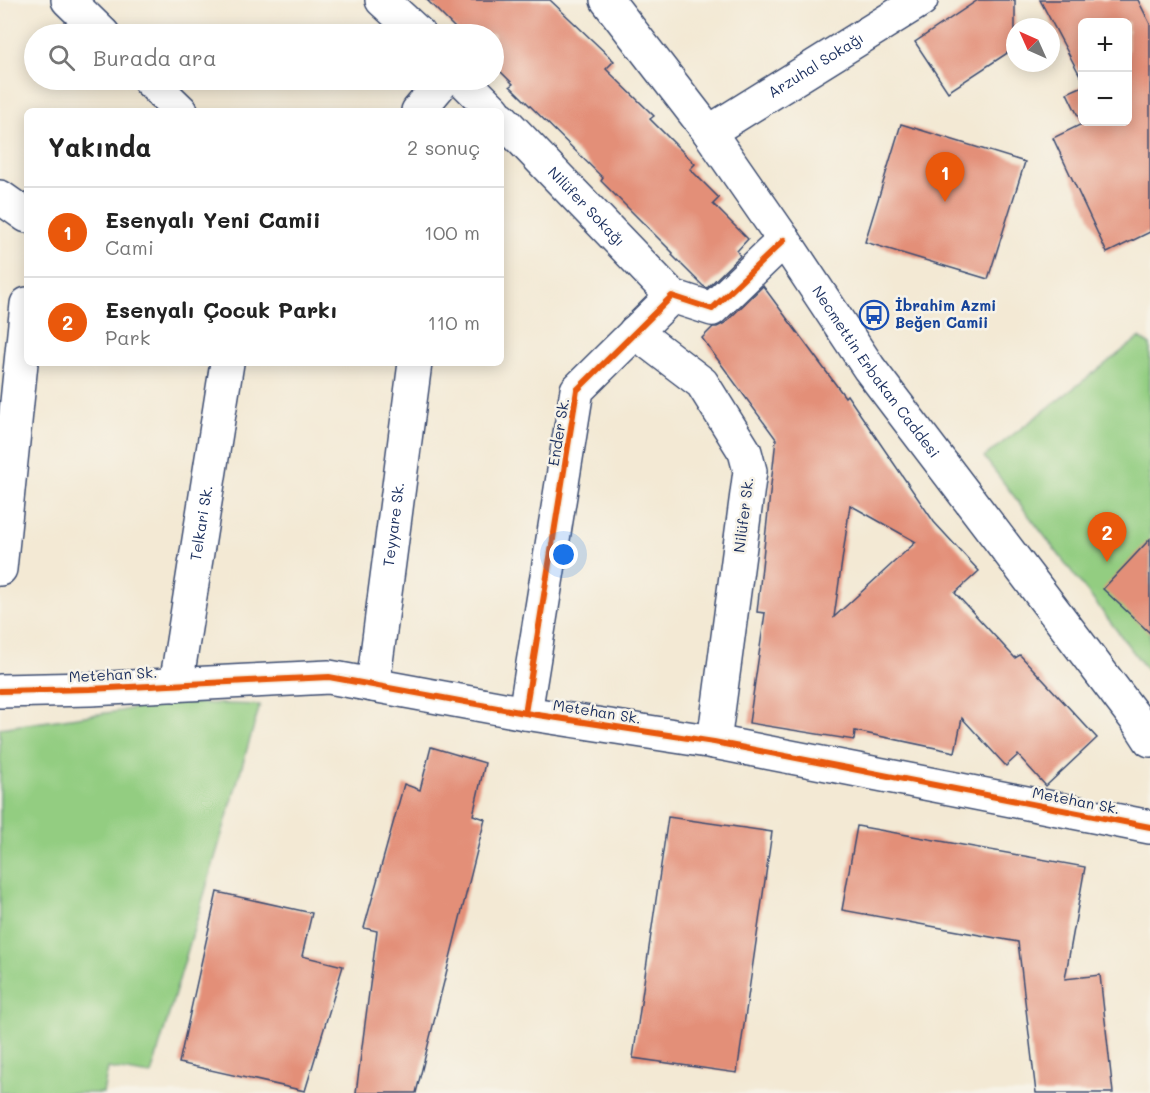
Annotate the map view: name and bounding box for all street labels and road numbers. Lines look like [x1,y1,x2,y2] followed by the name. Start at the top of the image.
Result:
[764,27,867,102] street label: Arzuhal Sokağı
[544,162,630,250] street label: Nilüfer Sokağı
[808,281,945,462] street label: Necmettin Erbakan Caddesi
[543,396,573,467] street label: Ender Sk.
[728,476,758,554] street label: Nilüfer Sk.
[378,481,408,568] street label: Teyyare Sk.
[185,483,217,562] street label: Telkari Sk.
[68,662,158,686] street label: Metehan Sk.
[552,694,643,728] street label: Metehan Sk.
[1031,782,1122,818] street label: Metehan Sk.

